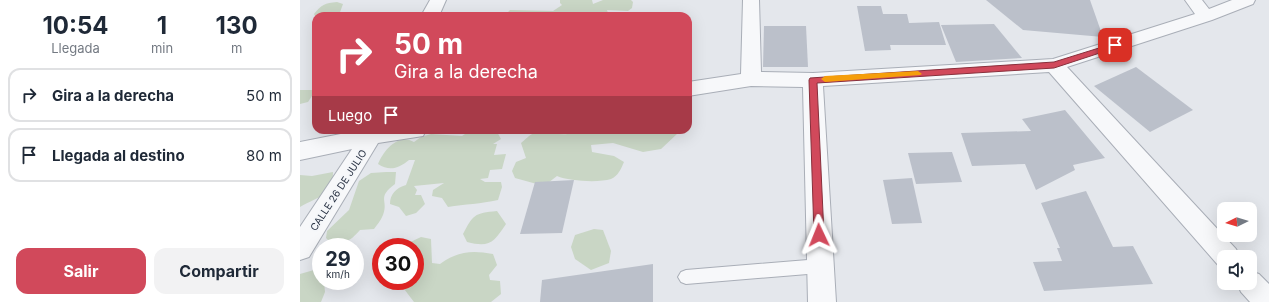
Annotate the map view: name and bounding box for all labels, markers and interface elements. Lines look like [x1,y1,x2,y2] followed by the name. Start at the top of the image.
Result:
[42,11,109,40] text: 10:54
[157,11,167,40] text: 1
[216,11,258,40] text: 130
[394,27,463,61] text: 50 m
[328,28,380,80] icon: right
[1098,28,1132,62] pin
[1104,34,1126,56] icon: arrive
[51,40,100,56] text: Llegada
[151,40,173,56] text: min
[231,40,242,56] text: m
[394,61,538,82] text: Gira a la derecha
[18,84,40,106] icon: right
[52,86,174,105] text: Gira a la derecha
[246,86,282,105] text: 50 m
[380,104,402,126] icon: arrive
[328,106,372,125] text: Luego
[18,144,40,166] icon: arrive
[52,146,185,165] text: Llegada al destino
[246,146,282,165] text: 80 m
[307,147,369,233] street label: CALLE 26 DE JULIO
[1217,202,1257,242] north arrow
[1217,202,1257,290] map controls
[798,214,840,256] position arrow
[372,238,424,290] speed limit sign: 30
[325,247,351,271] text: 29
[16,248,146,294] button: Salir
[154,248,284,294] button: Compartir
[1217,250,1257,290] button: sound
[326,268,350,280] text: km/h

